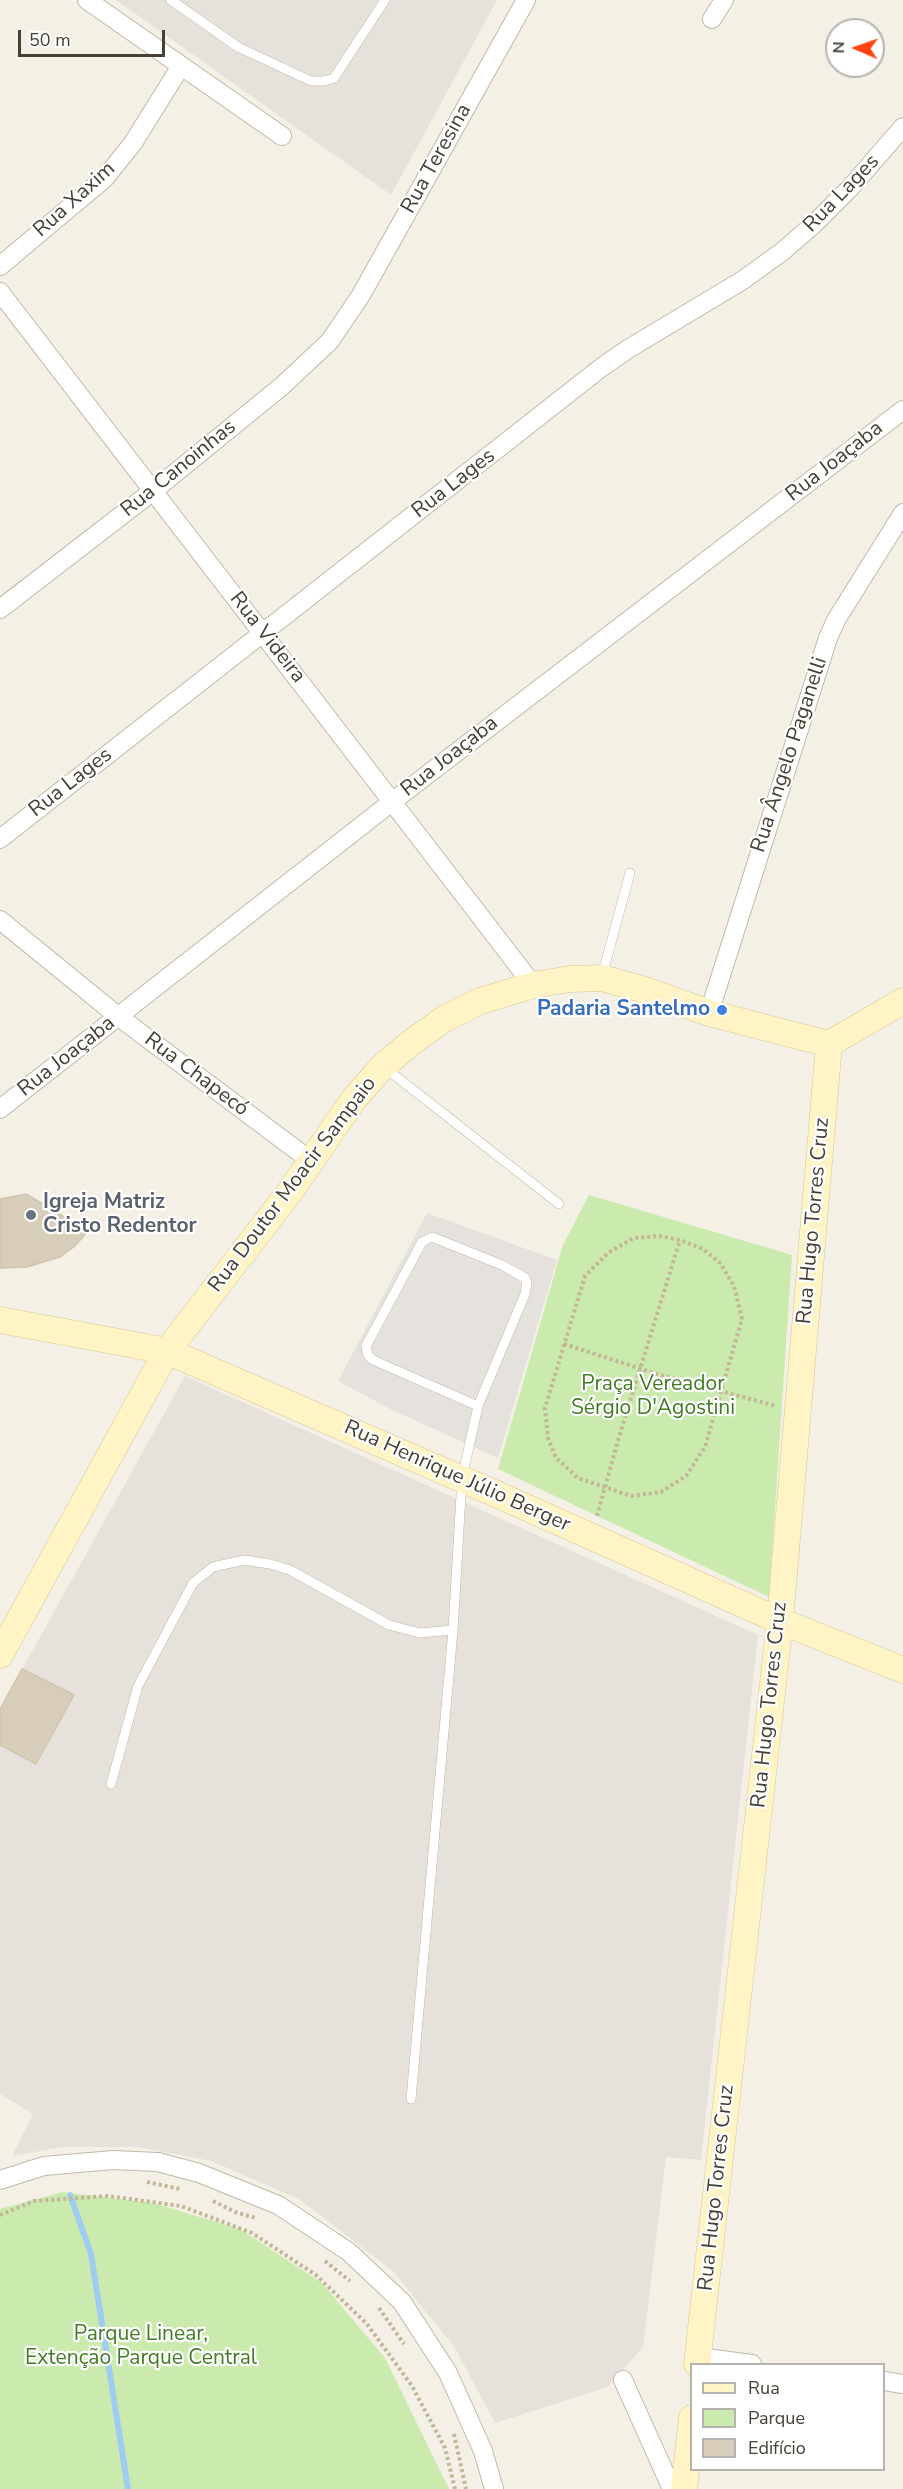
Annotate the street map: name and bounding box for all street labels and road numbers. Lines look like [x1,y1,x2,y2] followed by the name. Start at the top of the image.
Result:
[397,100,477,218] street label: Rua Teresina
[799,150,885,238] street label: Rua Lages
[29,157,121,243] street label: Rua Xaxim
[116,415,242,523] street label: Rua Canoinhas
[781,416,889,508] street label: Rua Joaçaba
[407,444,501,524] street label: Rua Lages
[224,587,310,689] street label: Rua Videira
[746,654,834,856] street label: Rua Ângelo Paganelli
[396,711,504,803] street label: Rua Joaçaba
[24,743,118,823] street label: Rua Lages
[13,1011,121,1103] street label: Rua Joaçaba
[139,1028,253,1122] street label: Rua Chapecó
[204,1072,382,1298] street label: Rua Doutor Moacir Sampaio
[792,1117,836,1325] street label: Rua Hugo Torres Cruz
[340,1416,574,1538] street label: Rua Henrique Júlio Berger
[747,1601,793,1809] street label: Rua Hugo Torres Cruz
[694,2084,740,2292] street label: Rua Hugo Torres Cruz

